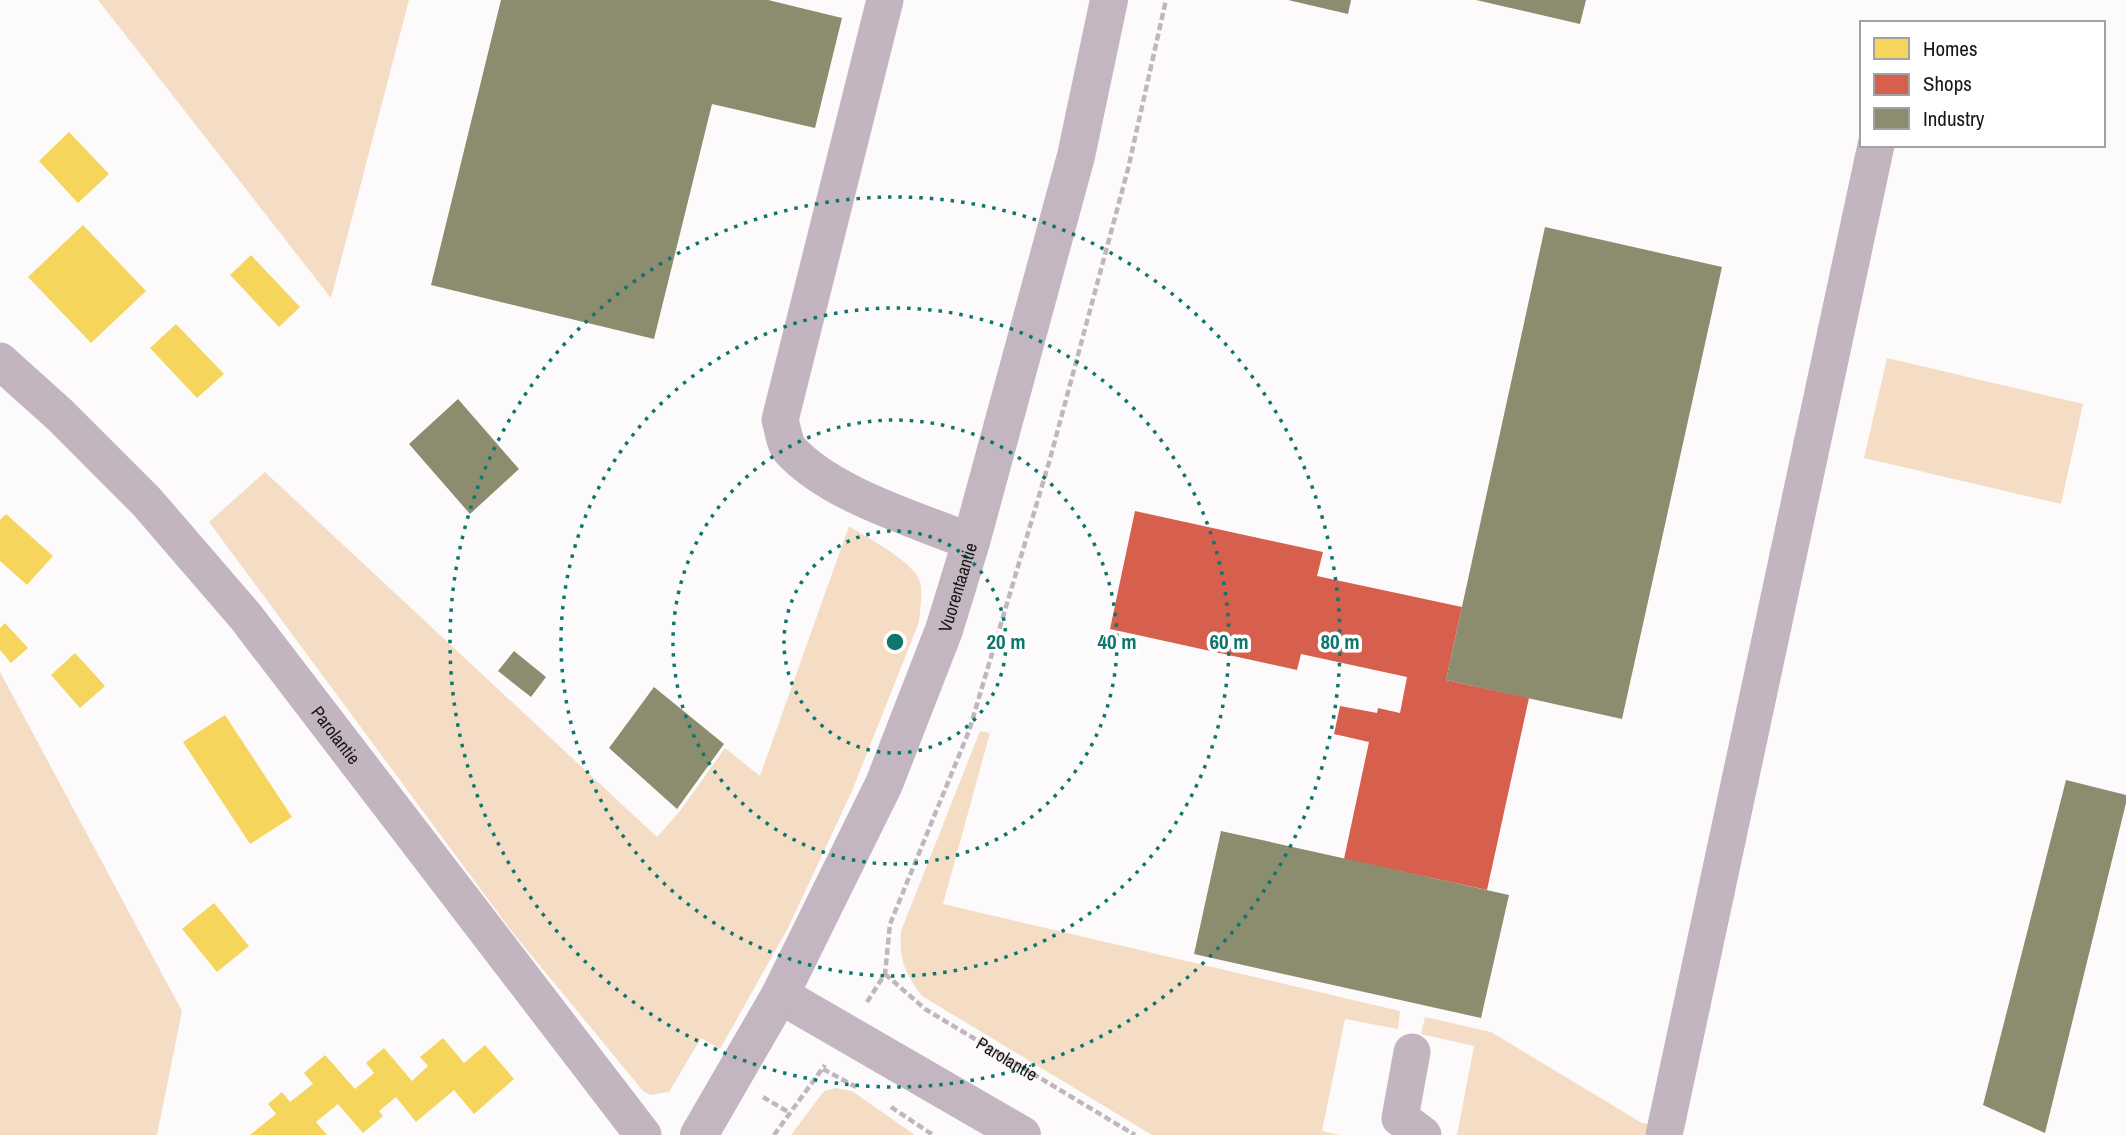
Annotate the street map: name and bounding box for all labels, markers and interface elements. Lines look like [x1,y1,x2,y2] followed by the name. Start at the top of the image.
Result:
[1860,21,2105,147] legend
[1923,34,1978,63] text: Homes
[1923,69,1972,98] text: Shops
[1923,104,1985,133] text: Industry
[932,539,983,635] street label: Vuorentaantie
[986,627,1026,656] text: 20 m
[1097,627,1137,656] text: 40 m
[1209,627,1249,656] text: 60 m
[1320,627,1360,656] text: 80 m
[883,630,907,654] centre of rings
[306,701,367,769] street label: Parolantie
[972,1030,1043,1086] street label: Parolantie

